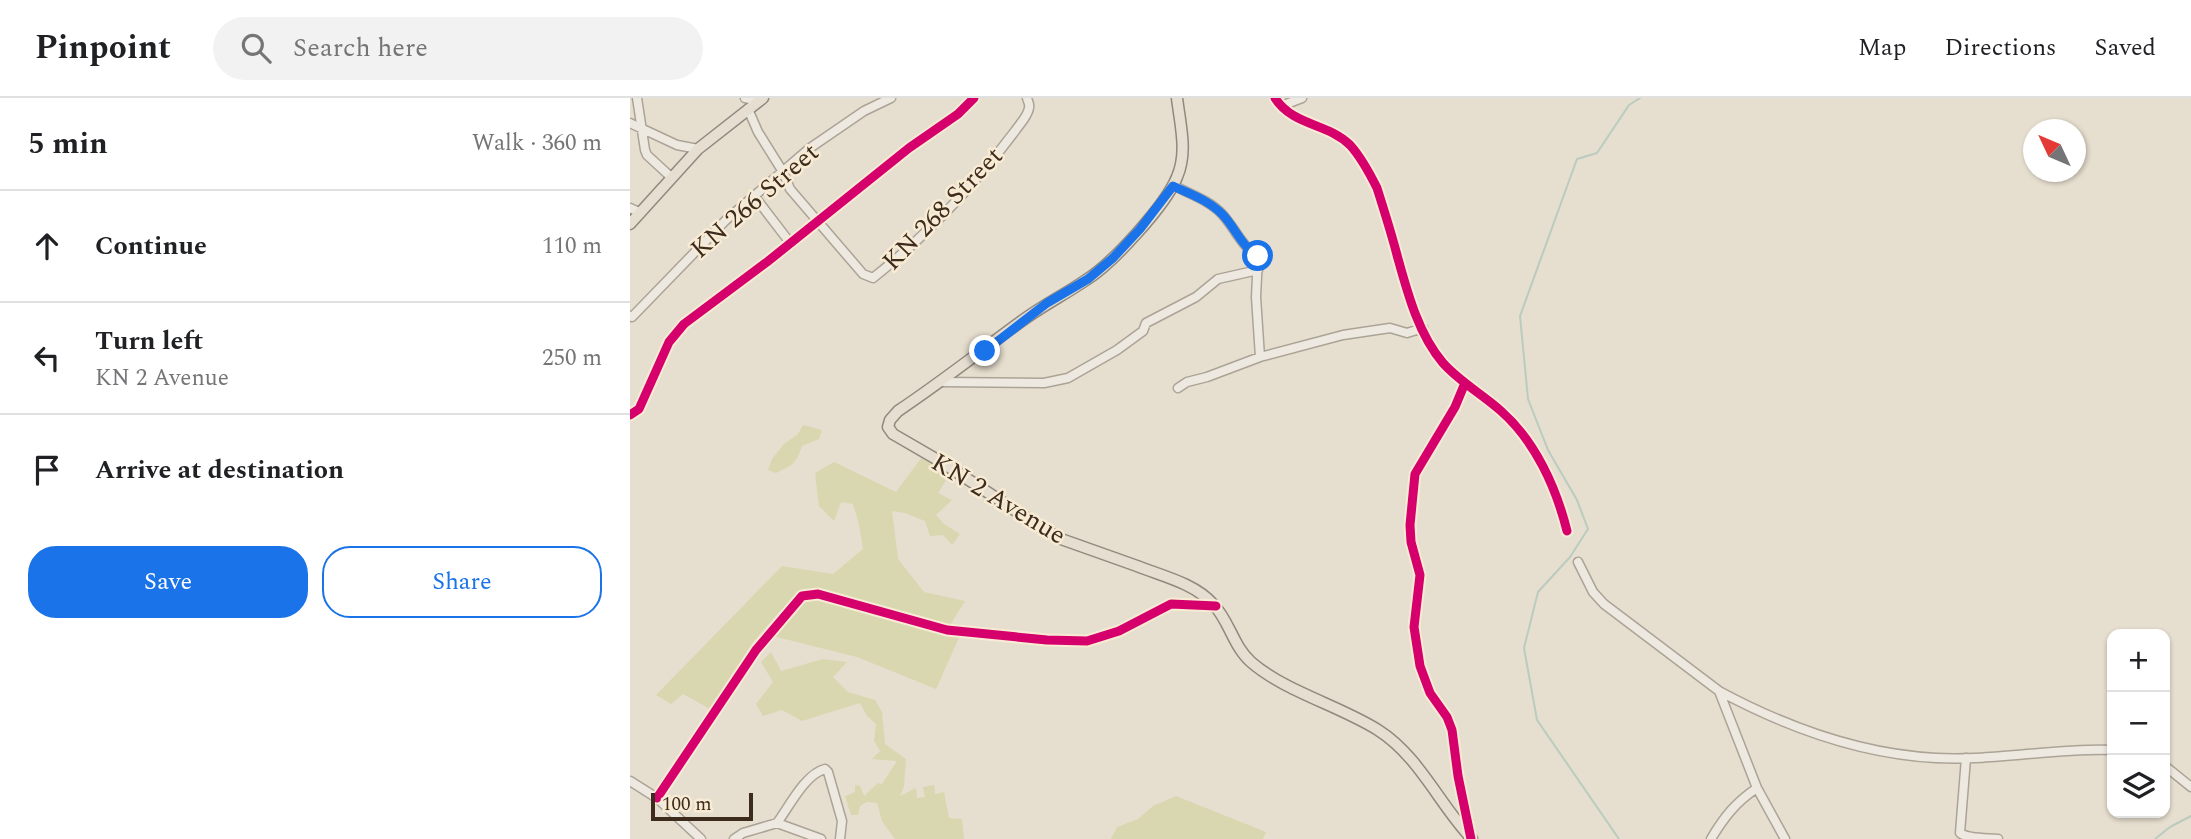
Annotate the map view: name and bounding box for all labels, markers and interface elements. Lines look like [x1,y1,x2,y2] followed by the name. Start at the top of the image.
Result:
[213,17,703,80] search box
[35,23,171,73] text: Pinpoint
[293,28,428,68] text: Search here
[237,29,275,67] icon: search
[1858,30,1906,66] text: Map
[1944,30,2056,66] text: Directions
[2094,30,2156,66] text: Saved
[2023,119,2086,182] north arrow
[28,121,108,167] text: 5 min
[472,126,602,161] text: Walk · 360 m
[681,133,828,268] street label: KN 266 Street
[873,137,1013,280] street label: KN 268 Street
[95,226,207,266] text: Continue
[28,227,66,265] icon: ahead
[542,229,602,264] text: 110 m
[1242,240,1273,271] route start
[95,321,203,361] text: Turn left
[969,335,1000,366] route end
[28,339,66,377] icon: left
[542,341,602,376] text: 250 m
[95,361,229,396] text: KN 2 Avenue
[923,443,1074,555] street label: KN 2 Avenue
[95,450,344,490] text: Arrive at destination
[28,451,66,489] icon: arrive
[28,546,308,618] button: Save
[322,546,602,618] button: Share
[2107,629,2170,818] map controls
[2107,629,2170,692] button: +
[2107,692,2170,755] button: −
[2107,755,2170,818] button: layers
[651,790,752,822] scale bar
[662,790,712,819] text: 100 m

